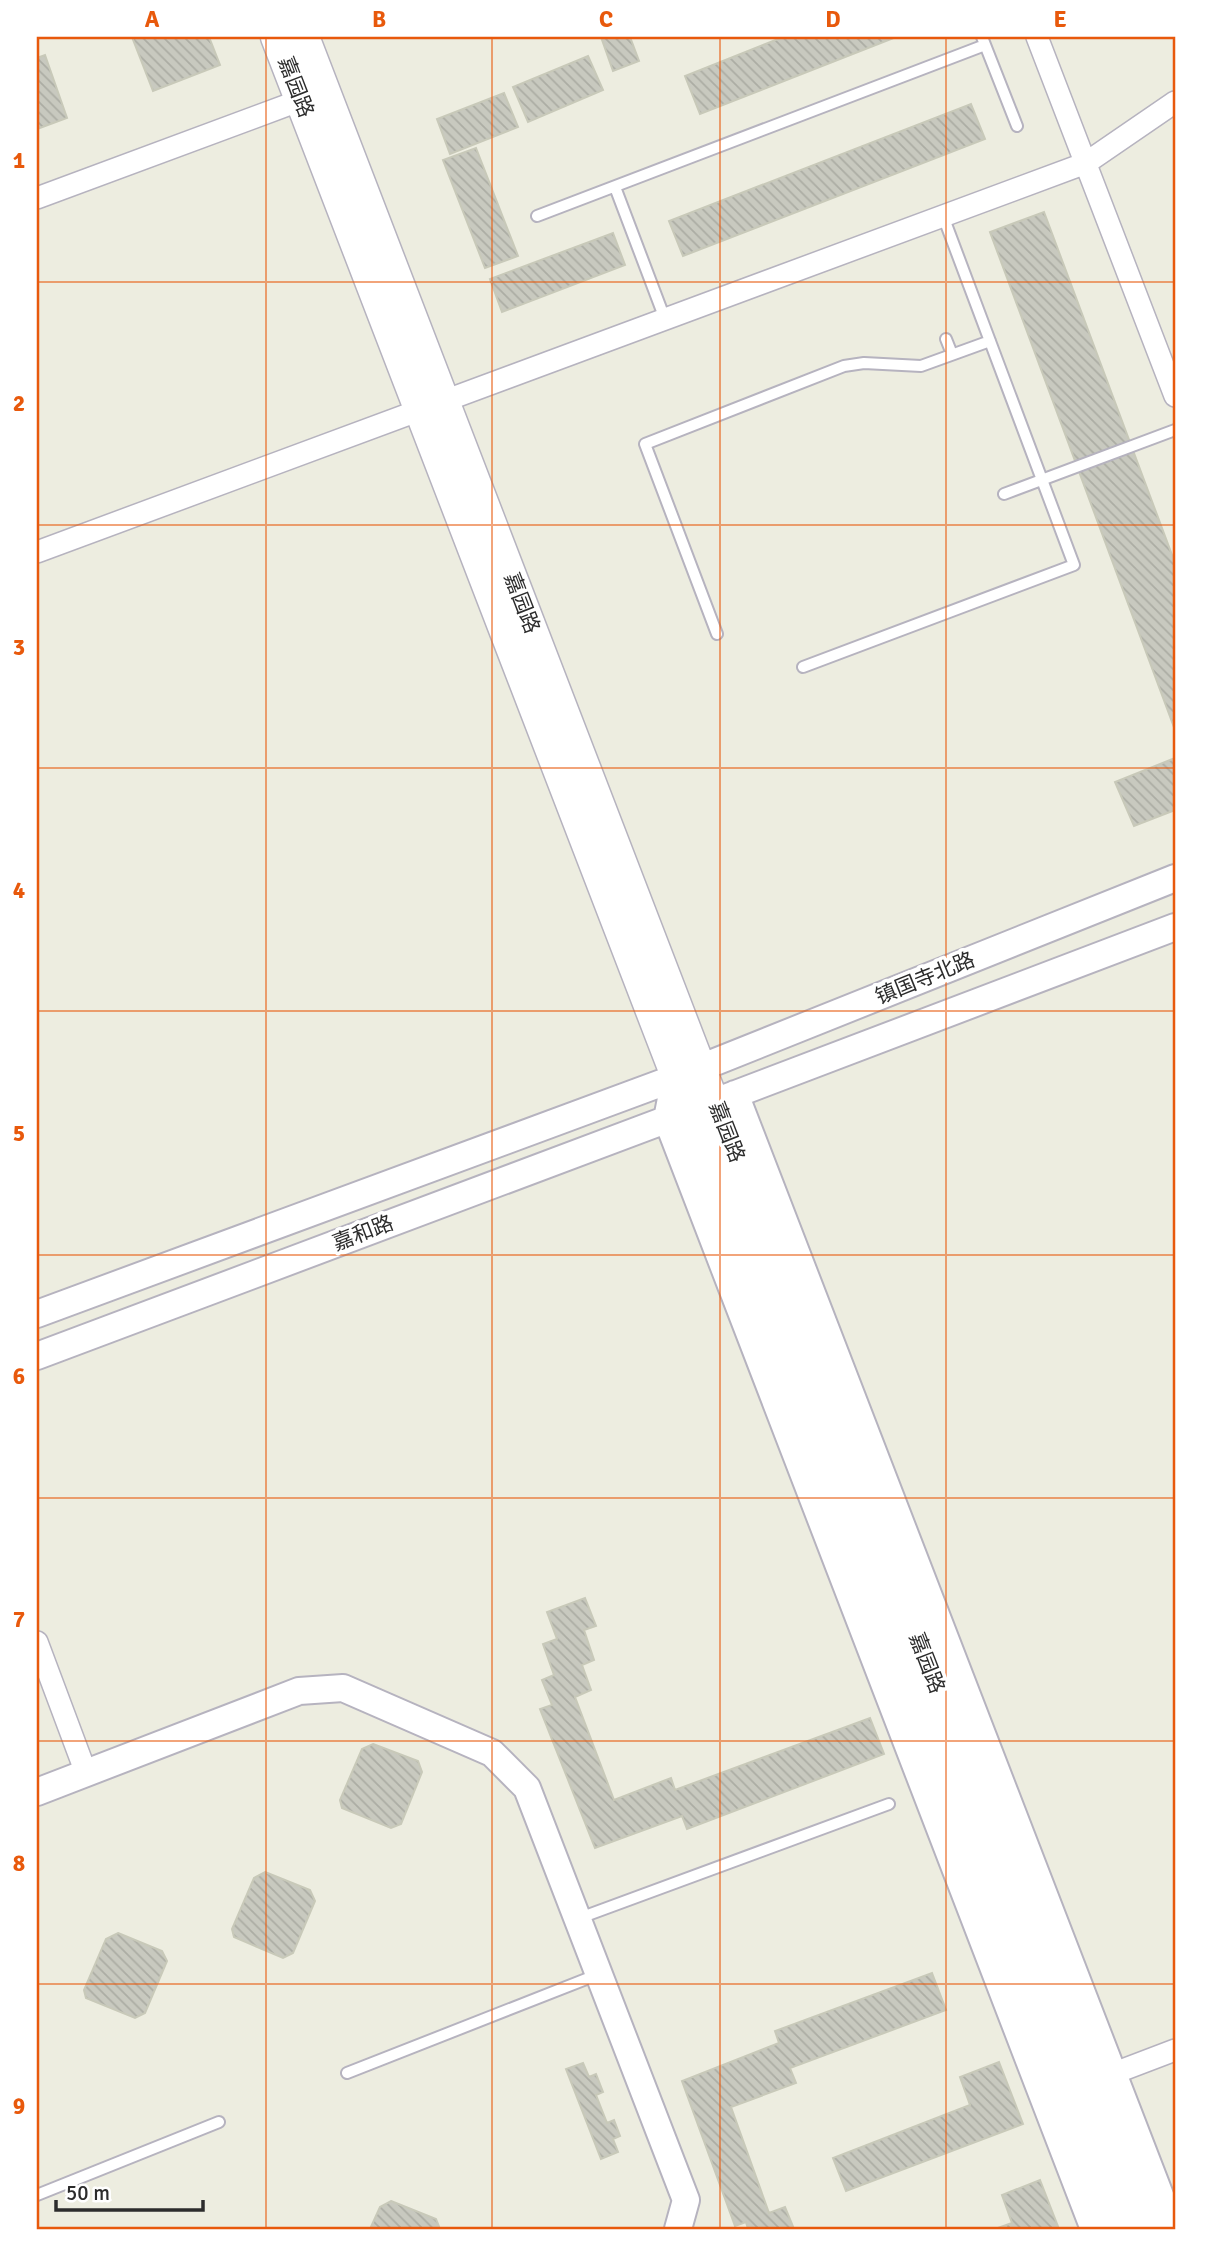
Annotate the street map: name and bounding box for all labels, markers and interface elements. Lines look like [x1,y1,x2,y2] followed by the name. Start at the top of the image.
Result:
[145,5,160,34] text: A
[372,5,386,34] text: B
[599,5,613,34] text: C
[825,5,841,34] text: D
[1053,5,1067,34] text: E
[273,53,319,121] street label: 嘉园路
[13,146,25,175] text: 1
[13,389,25,418] text: 2
[499,569,545,637] street label: 嘉园路
[13,633,25,662] text: 3
[13,876,25,905] text: 4
[871,946,979,1010] street label: 镇国寺北路
[704,1098,750,1166] street label: 嘉园路
[13,1119,25,1148] text: 5
[329,1210,397,1256] street label: 嘉和路
[13,1362,25,1391] text: 6
[13,1605,25,1634] text: 7
[904,1629,950,1697] street label: 嘉园路
[13,1849,25,1878] text: 8
[13,2092,25,2121] text: 9
[56,2168,203,2212] scale bar
[66,2180,110,2206] text: 50 m

